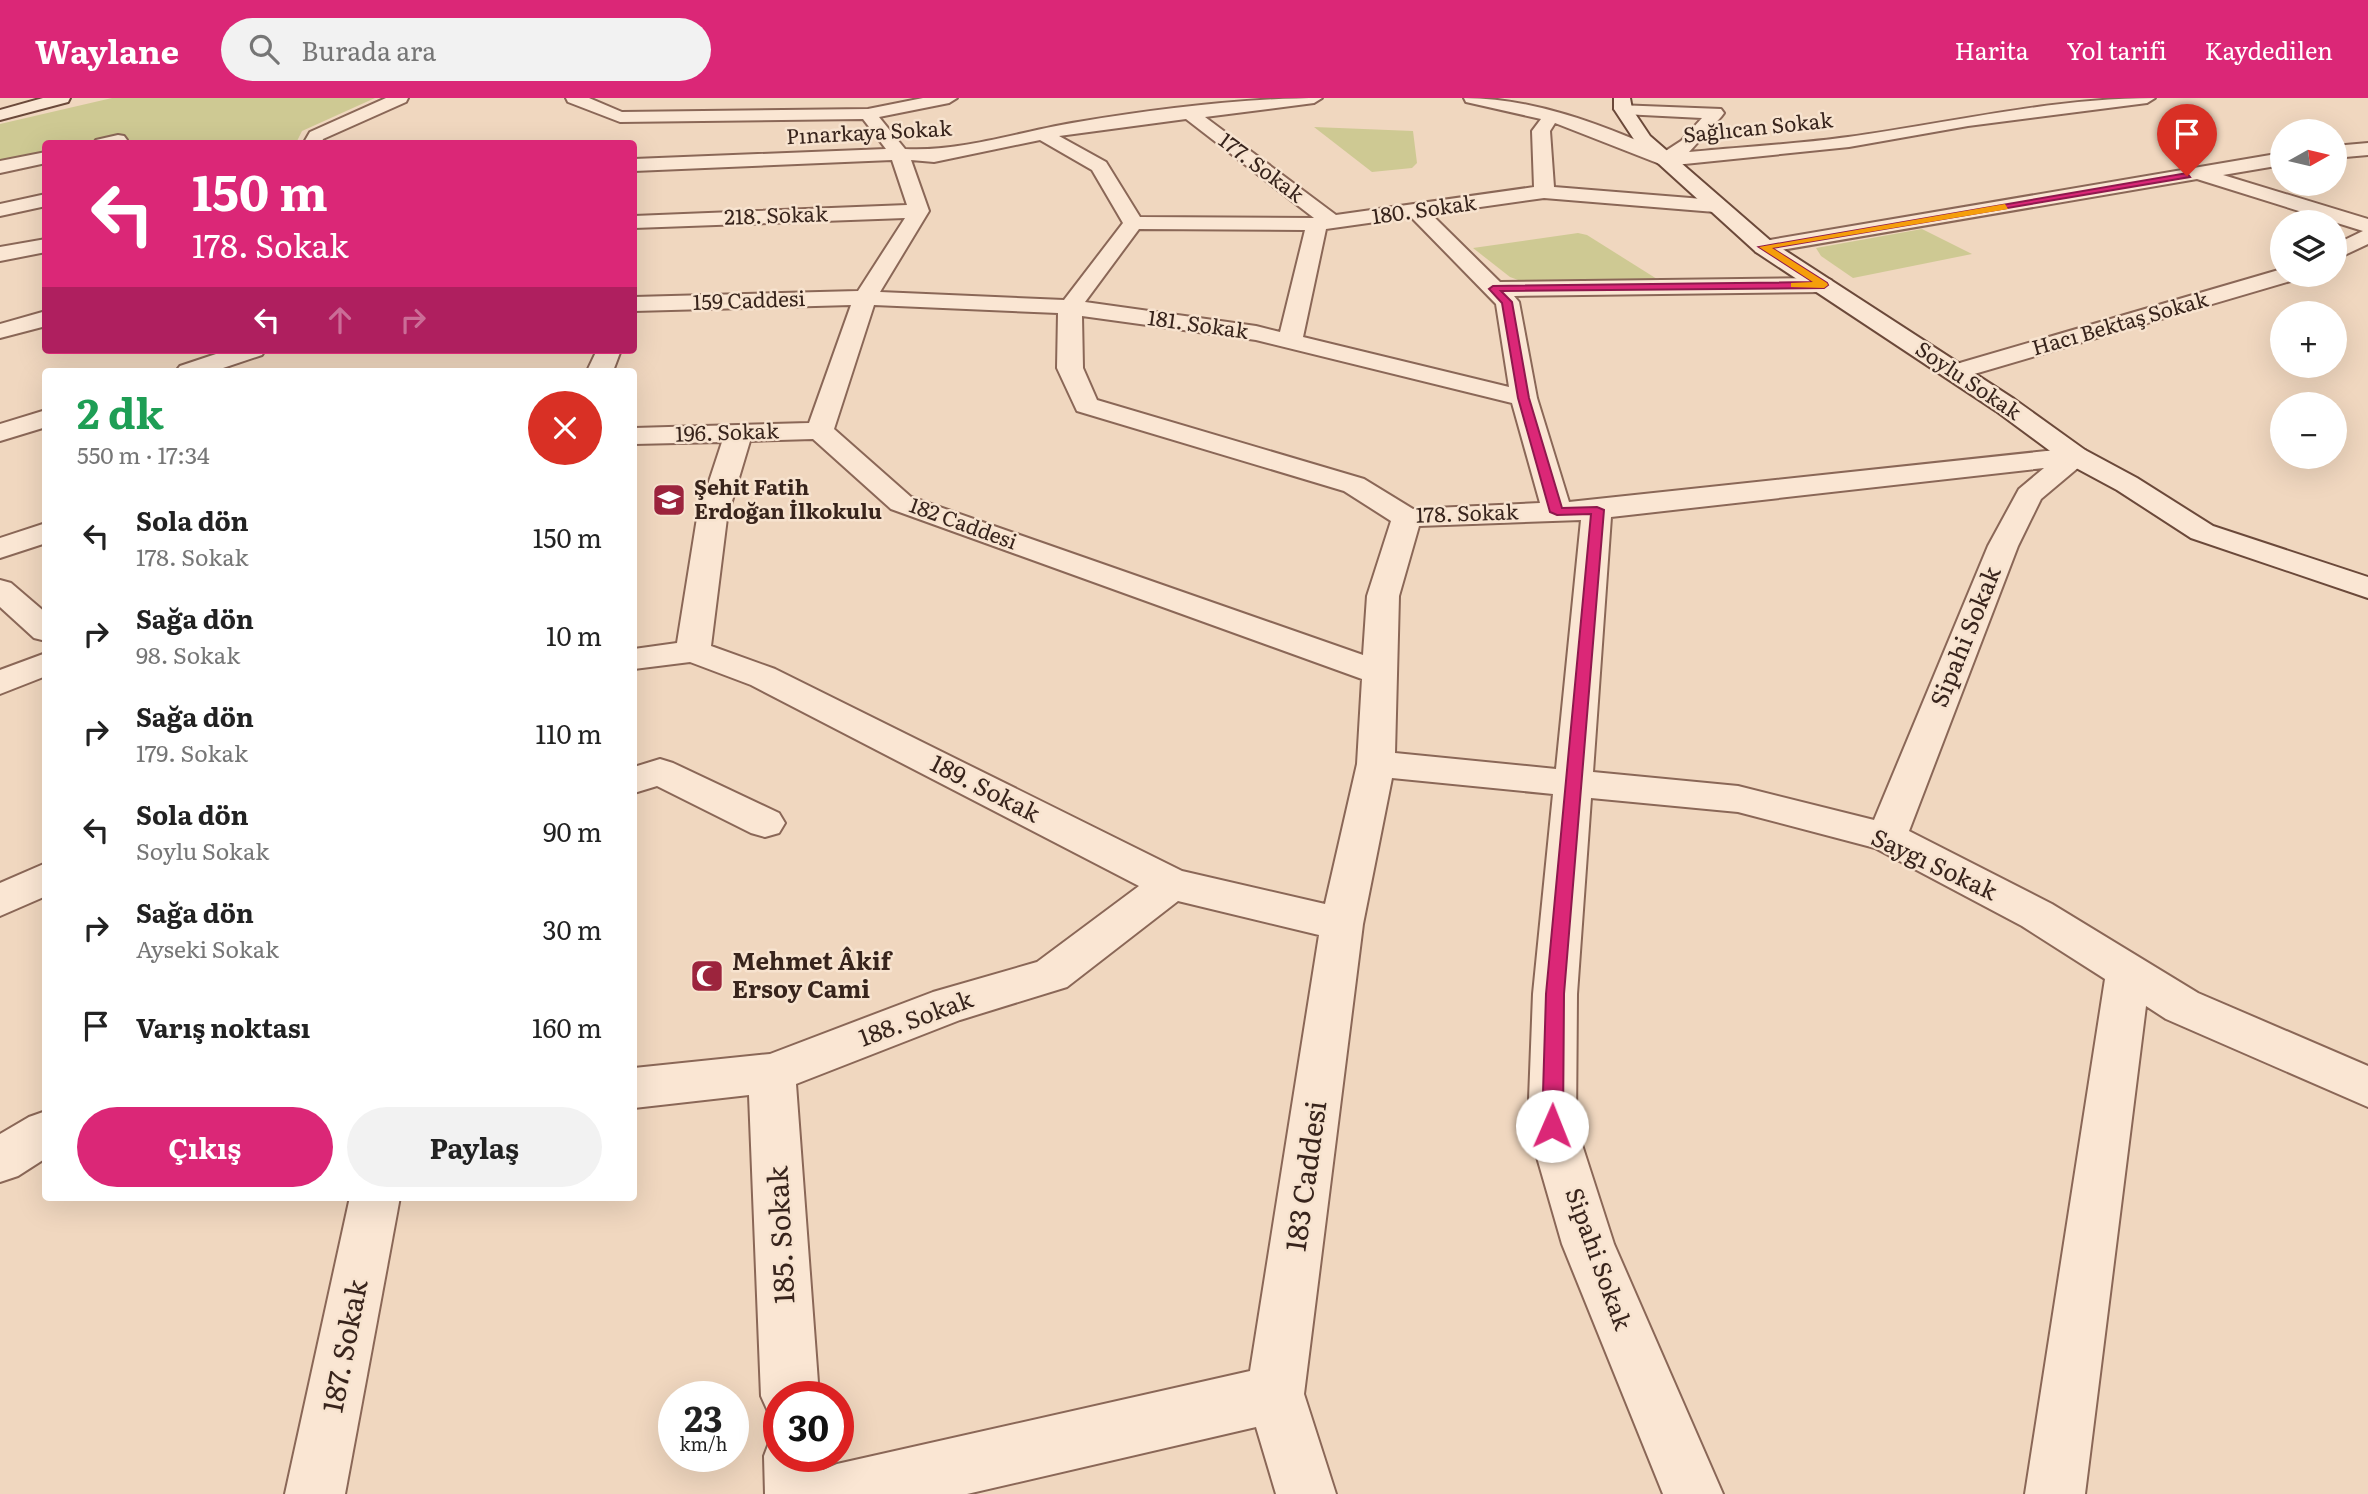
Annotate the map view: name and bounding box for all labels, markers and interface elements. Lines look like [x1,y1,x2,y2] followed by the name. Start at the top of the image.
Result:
[221,18,711,81] search box
[35,25,179,74] text: Waylane
[245,30,283,68] icon: search
[301,30,436,69] text: Burada ara
[1955,32,2029,67] text: Harita
[2067,32,2167,67] text: Yol tarifi
[2205,32,2333,67] text: Kaydedilen
[1681,102,1834,149] street label: Sağlıcan Sokak
[2157,104,2217,176] pin
[785,111,953,150] street label: Pınarkaya Sokak
[2168,115,2206,153] icon: arrive
[2270,119,2347,196] north arrow
[2270,119,2347,469] map controls
[1213,124,1312,209] street label: 177. Sokak
[192,153,328,226] text: 150 m
[77,168,168,259] icon: left
[1370,185,1478,230] street label: 180. Sokak
[724,196,828,231] street label: 218. Sokak
[2270,210,2347,287] button: layers
[192,220,349,268] text: 178. Sokak
[692,281,806,316] street label: 159 Caddesi
[2027,282,2211,362] street label: Hacı Bektaş Sokak
[1146,300,1251,345] street label: 181. Sokak
[248,301,286,339] icon: left
[321,301,359,339] icon: ahead
[394,301,432,339] icon: right
[2270,301,2347,378] button: +
[1910,332,2029,426] street label: Soylu Sokak
[77,380,164,442] text: 2 dk
[528,391,602,465] button: close
[2270,392,2347,469] button: −
[675,413,779,448] street label: 196. Sokak
[77,437,210,471] text: 550 m · 17:34
[694,470,882,525] place label: Şehit Fatih Erdoğan İlkokulu
[650,481,688,519] school or university icon: Şehit Fatih Erdoğan İlkokulu
[906,488,1022,555] street label: 182 Caddesi
[1415,494,1519,529] street label: 178. Sokak
[136,500,249,539] text: Sola dön
[77,517,115,555] icon: left
[533,517,602,556] text: 150 m
[136,539,249,573] text: 178. Sokak
[1920,560,2008,712] street label: Sipahi Sokak
[136,598,254,637] text: Sağa dön
[77,615,115,653] icon: right
[546,615,602,654] text: 10 m
[136,637,240,671] text: 98. Sokak
[136,696,254,735] text: Sağa dön
[77,713,115,751] icon: right
[535,713,602,752] text: 110 m
[136,735,248,769] text: 179. Sokak
[925,744,1047,829] street label: 189. Sokak
[136,794,249,833] text: Sola dön
[77,811,115,849] icon: left
[543,811,602,850] text: 90 m
[1866,818,2004,907] street label: Saygı Sokak
[136,833,269,867] text: Soylu Sokak
[136,892,254,931] text: Sağa dön
[77,909,115,947] icon: right
[542,909,602,948] text: 30 m
[136,931,279,965] text: Ayseki Sokak
[732,942,894,1005] place label: Mehmet Âkif Ersoy Cami
[688,957,726,995] mosque icon: Mehmet Âkif Ersoy Cami
[853,980,978,1053] street label: 188. Sokak
[77,1007,115,1045] icon: arrive
[136,1007,310,1046] text: Varış noktası
[532,1007,602,1046] text: 160 m
[1515,1089,1589,1163] position arrow
[1273,1098,1335,1254] street label: 183 Caddesi
[77,1107,333,1187] button: Çıkış
[347,1107,602,1187] button: Paylaş
[754,1164,804,1305] street label: 185. Sokak
[1558,1182,1642,1334] street label: Sipahi Sokak
[310,1275,377,1416] street label: 187. Sokak
[763,1381,854,1472] speed limit sign: 30
[684,1391,723,1443] text: 23
[680,1430,727,1457] text: km/h

